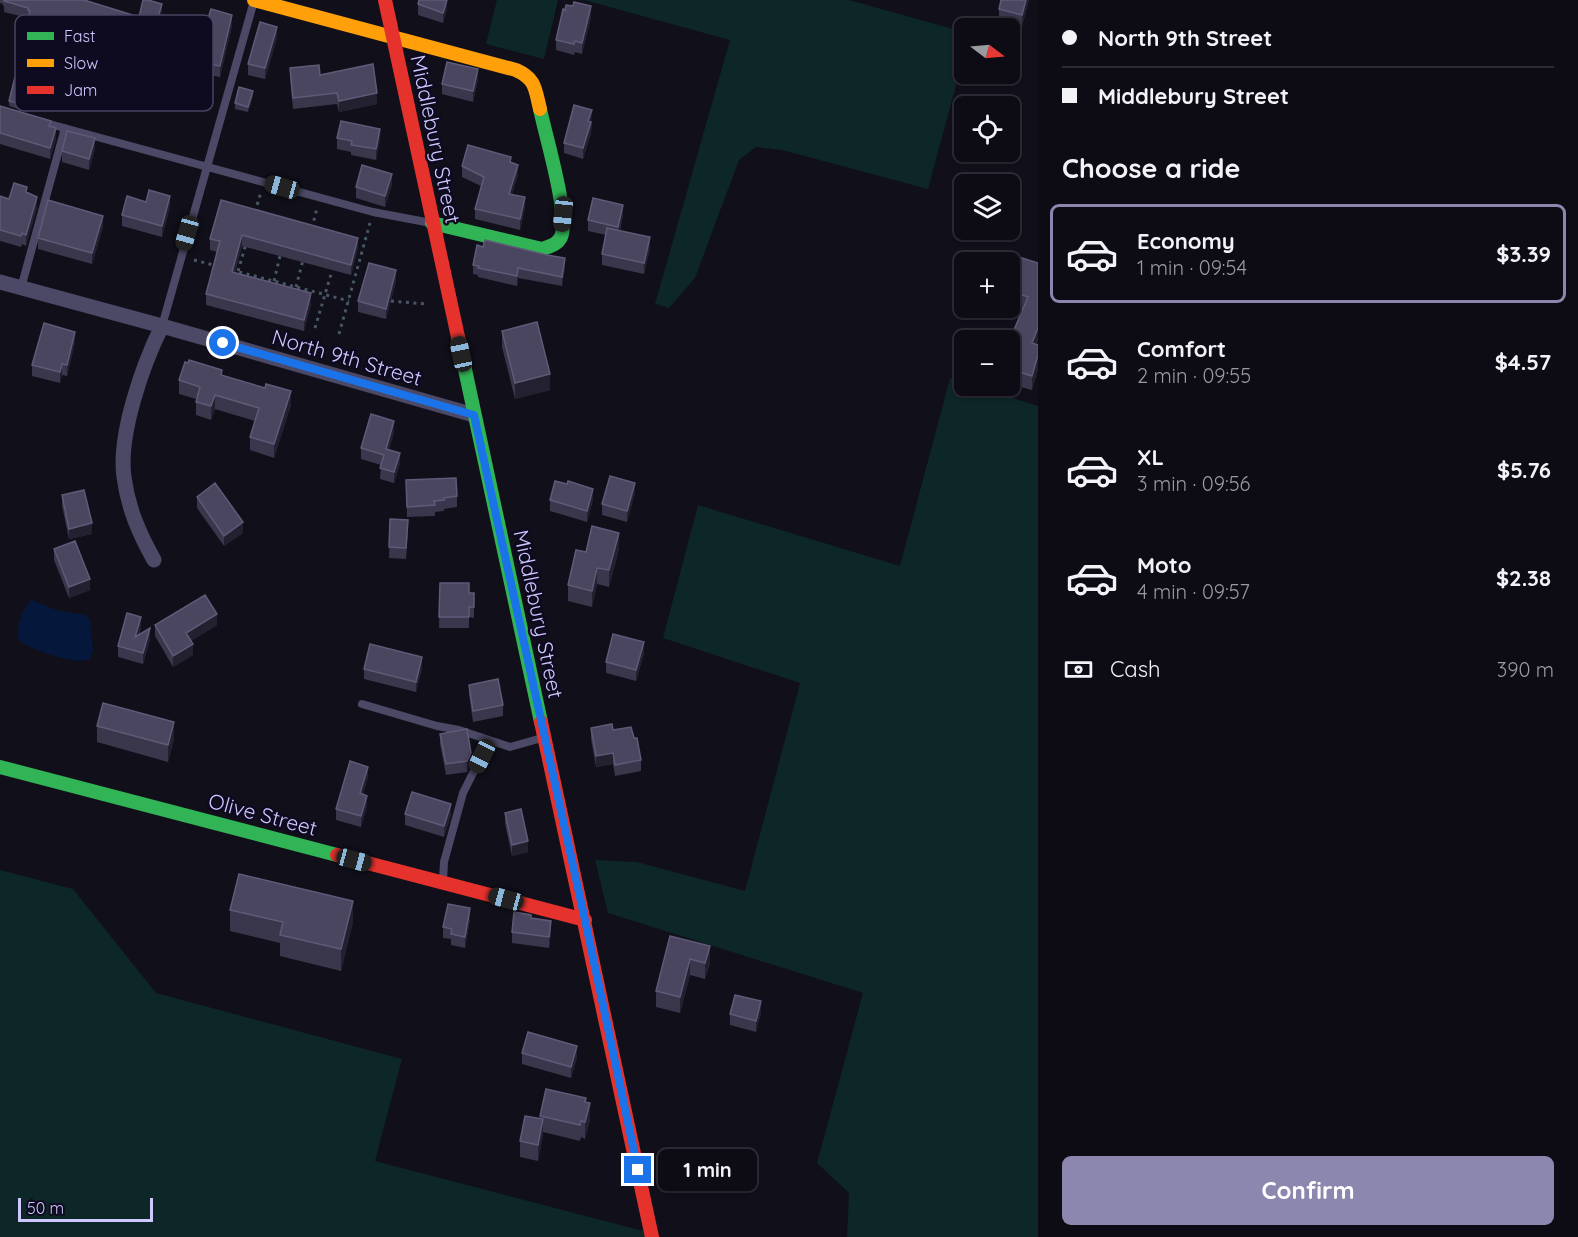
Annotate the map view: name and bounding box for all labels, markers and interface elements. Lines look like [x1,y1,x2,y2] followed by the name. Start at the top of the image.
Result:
[15,15,213,111] legend
[954,18,1020,84] north arrow
[954,18,1020,396] map controls
[1098,24,1272,52] text: North 9th Street
[64,26,95,46] text: Fast
[405,52,467,226] street label: Middlebury Street
[64,53,98,73] text: Slow
[64,80,97,100] text: Jam
[1098,82,1289,110] text: Middlebury Street
[954,96,1020,162] button: locate
[1062,151,1240,185] text: Choose a ride
[262,173,302,201] car
[954,174,1020,240] button: layers
[552,195,574,233] car
[173,213,201,253] car
[1065,227,1119,281] icon: car
[1137,227,1235,255] text: Economy
[1496,240,1551,268] text: $3.39
[954,252,1020,318] button: +
[1137,255,1247,280] text: 1 min · 09:54
[269,323,425,391] street label: North 9th Street
[209,329,236,356] route start
[954,330,1020,396] button: −
[448,335,474,373] car
[1065,335,1119,389] icon: car
[1137,335,1226,363] text: Comfort
[1495,348,1551,376] text: $4.57
[1137,363,1251,388] text: 2 min · 09:55
[1065,443,1119,497] icon: car
[1137,443,1164,471] text: XL
[1497,456,1551,484] text: $5.76
[1137,471,1250,496] text: 3 min · 09:56
[508,527,570,701] street label: Middlebury Street
[1065,551,1119,605] icon: car
[1137,551,1191,579] text: Moto
[1496,564,1551,592] text: $2.38
[1137,579,1250,604] text: 4 min · 09:57
[1062,653,1095,686] icon: cash
[1110,655,1161,683] text: Cash
[1497,657,1554,682] text: 390 m
[466,736,498,776] car
[206,787,320,841] street label: Olive Street
[334,847,374,873] car
[486,886,526,912] car
[659,1149,758,1191] callout: 1 min
[624,1156,651,1183] route end
[1062,1156,1554,1225] button: Confirm
[683,1157,732,1182] text: 1 min
[18,1195,153,1222] scale bar
[27,1198,64,1218] text: 50 m

